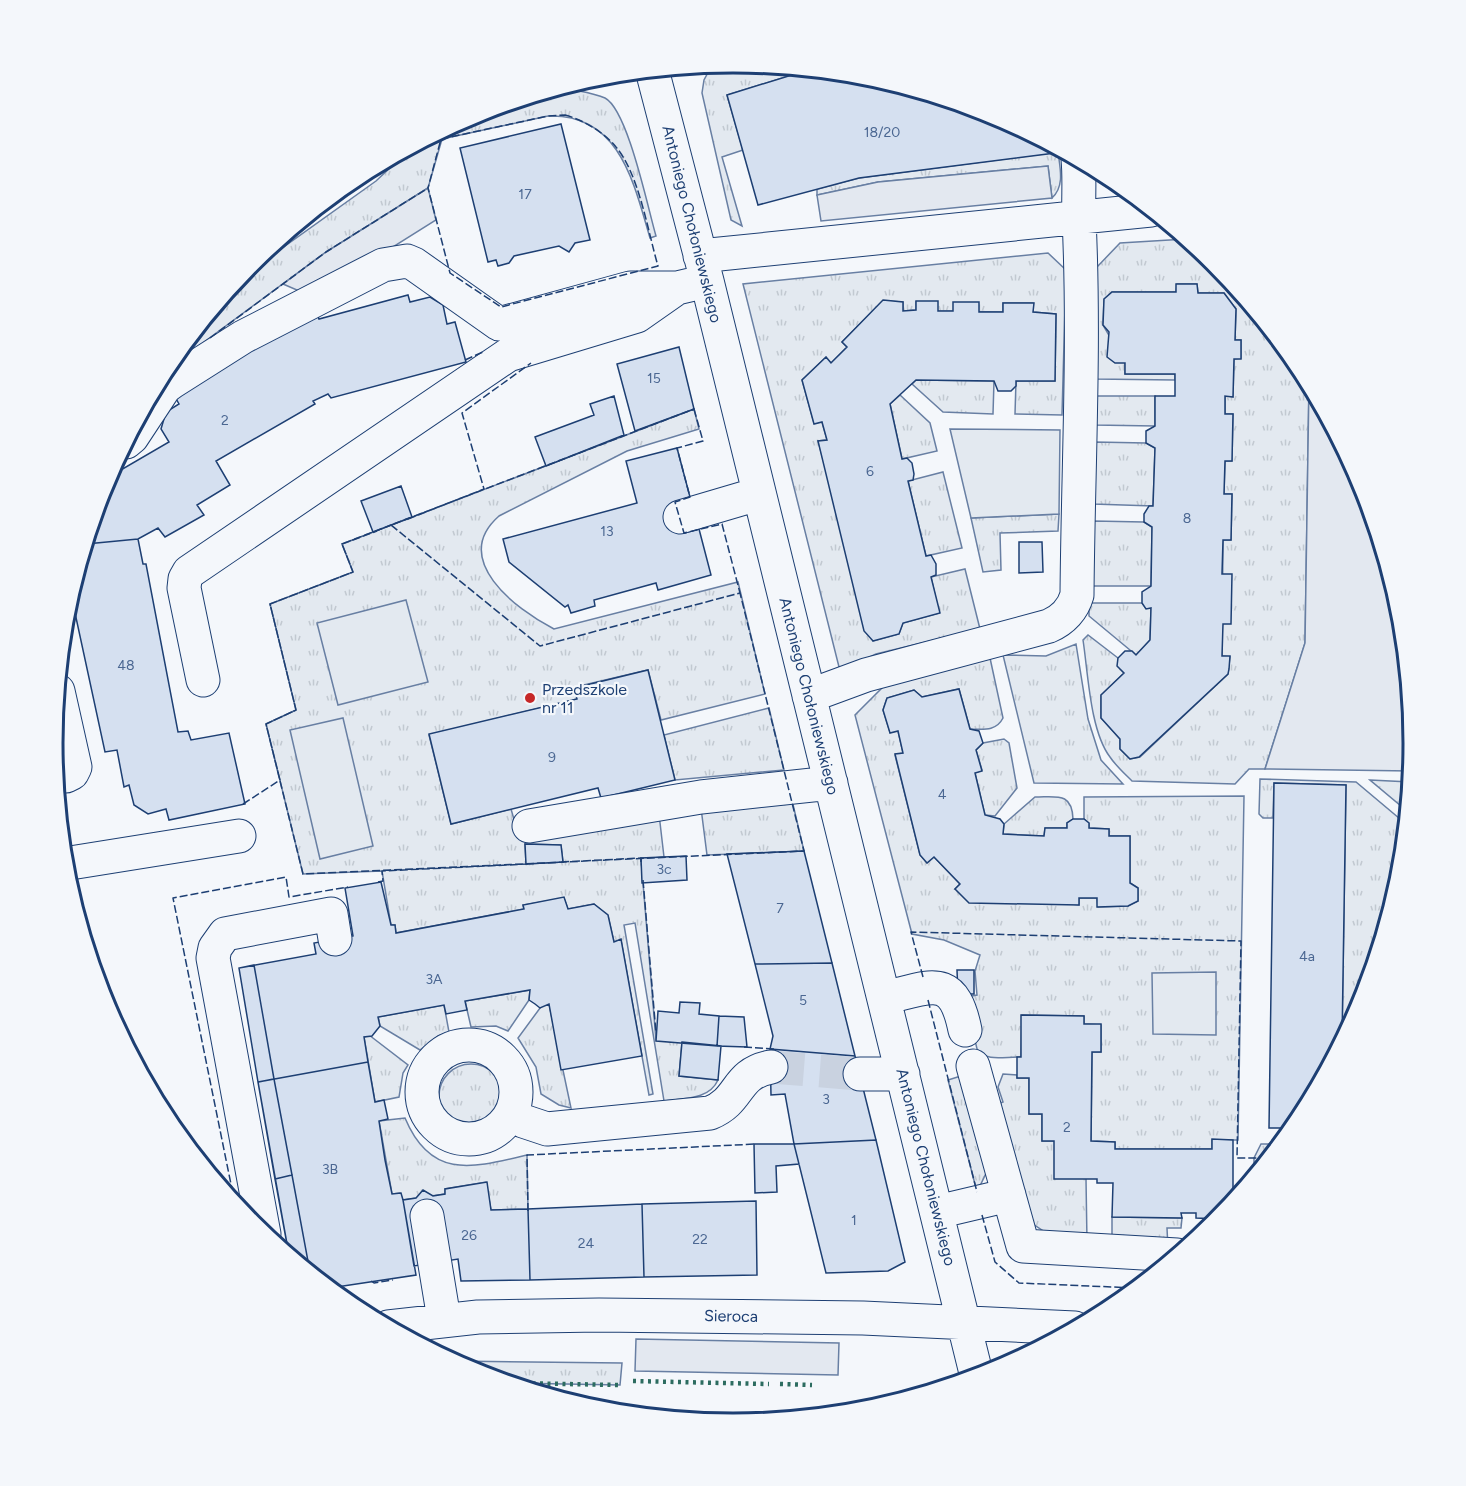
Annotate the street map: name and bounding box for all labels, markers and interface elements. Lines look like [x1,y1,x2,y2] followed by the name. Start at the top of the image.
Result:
[658,123,726,325] street label: Antoniego Chołoniewskiego
[864,124,900,141] house number: 18/20
[518,186,532,203] house number: 17
[647,370,661,387] house number: 15
[221,412,229,429] house number: 2
[866,463,874,480] house number: 6
[1183,510,1191,527] house number: 8
[600,523,614,540] house number: 13
[775,595,843,797] street label: Antoniego Chołoniewskiego
[117,657,135,674] house number: 48
[542,680,627,717] place label: Przedszkole nr 11
[523,691,537,705] marker: Przedszkole nr 11
[548,749,556,766] house number: 9
[938,786,947,803] house number: 4
[656,861,672,878] house number: 3c
[776,900,784,917] house number: 7
[1299,948,1315,965] house number: 4a
[425,971,443,988] house number: 3A
[799,992,807,1009] house number: 5
[892,1066,960,1268] street label: Antoniego Chołoniewskiego
[822,1091,830,1108] house number: 3
[1063,1119,1071,1136] house number: 2
[322,1161,338,1178] house number: 3B
[851,1212,857,1229] house number: 1
[461,1227,477,1244] house number: 26
[692,1231,708,1248] house number: 22
[578,1235,595,1252] house number: 24
[704,1306,758,1326] street label: Sieroca

